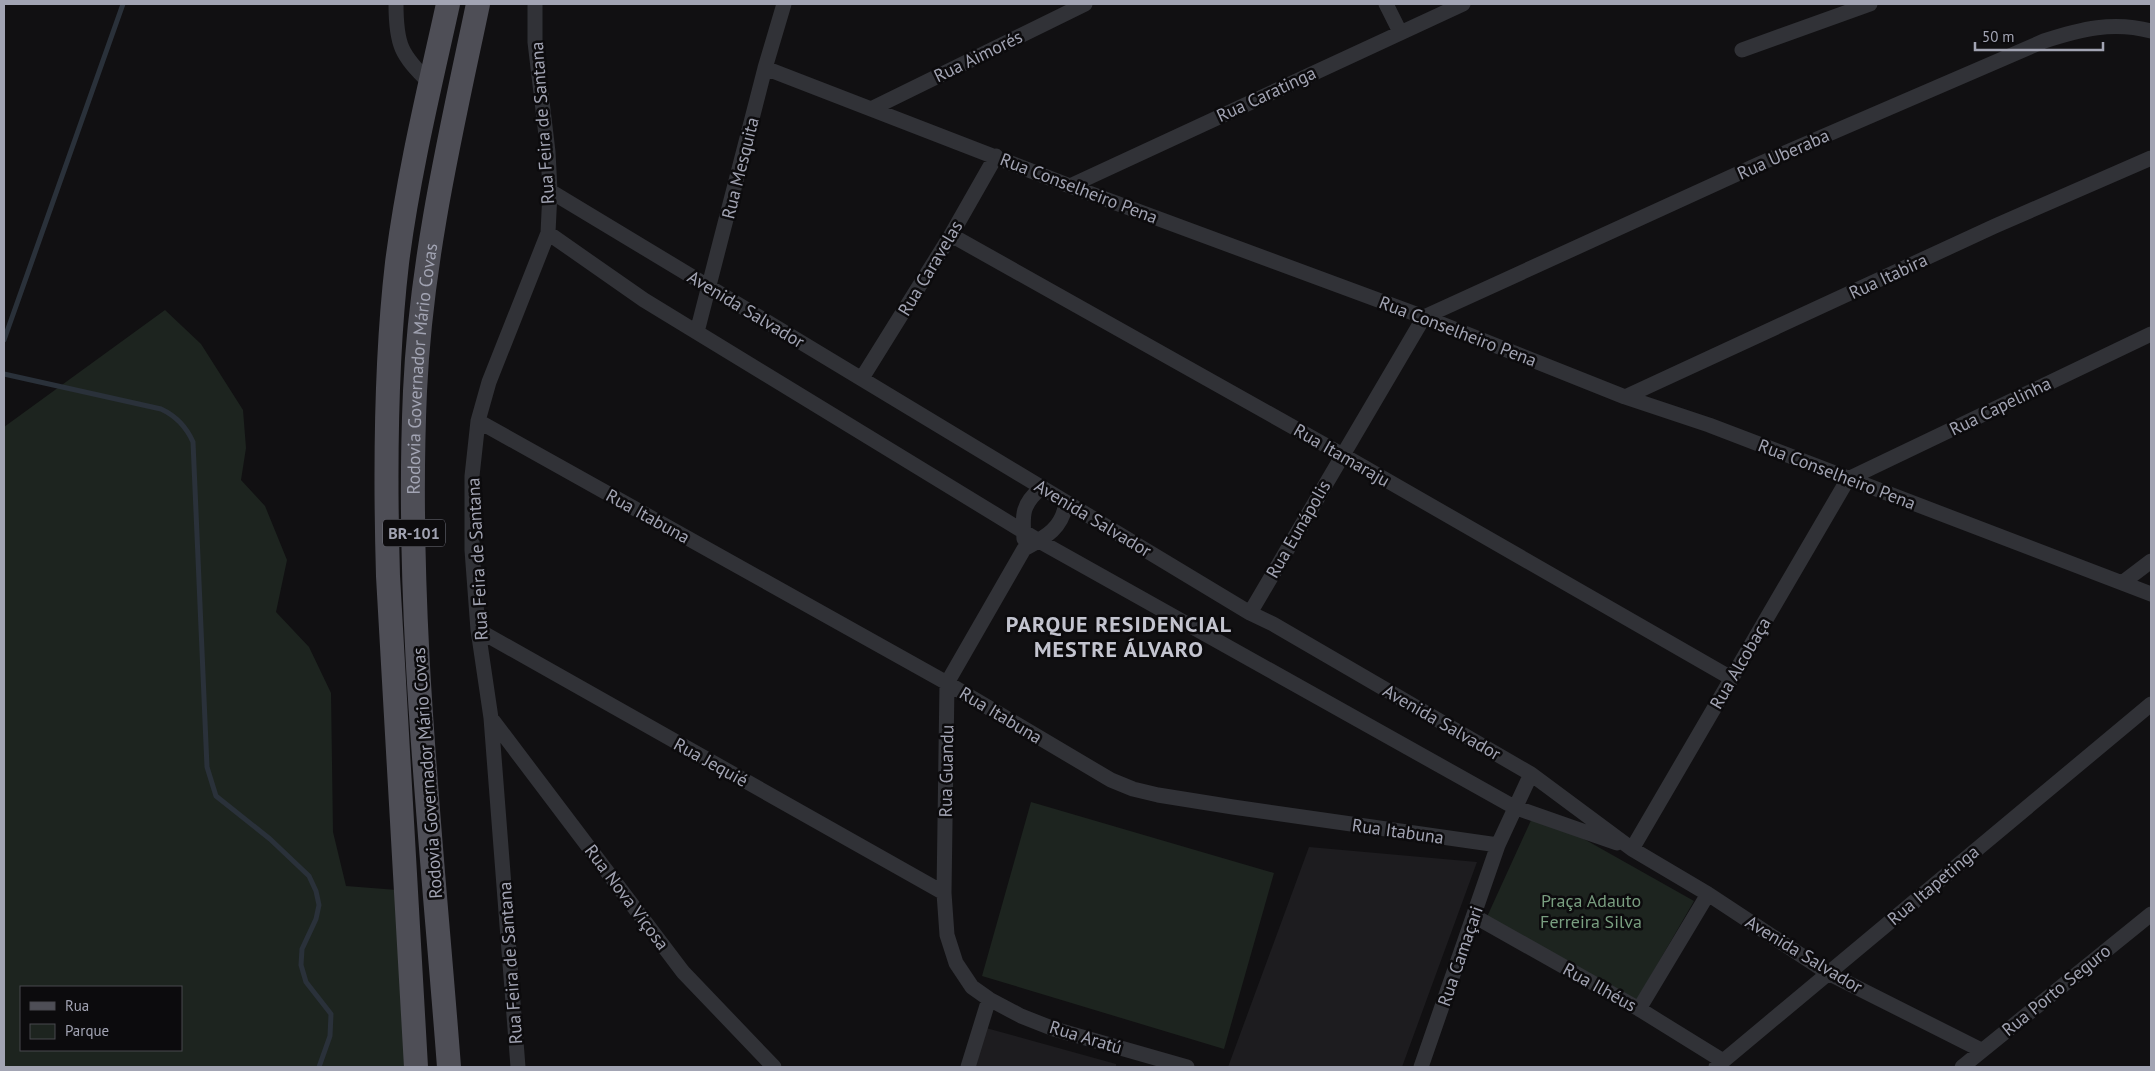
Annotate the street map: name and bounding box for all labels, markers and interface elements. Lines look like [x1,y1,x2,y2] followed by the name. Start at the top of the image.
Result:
[1975,20,2102,52] scale bar
[930,25,1026,87] street label: Rua Aimorés
[1982,27,2015,46] text: 50 m
[525,41,559,205] street label: Rua Feira de Santana
[1213,61,1319,127] street label: Rua Caratinga
[716,115,764,221] street label: Rua Mesquita
[1733,124,1833,184] street label: Rua Uberaba
[997,147,1161,229] street label: Rua Conselheiro Pena
[893,216,967,320] street label: Rua Caravelas
[401,241,442,494] street label: Rodovia Governador Mário Covas
[1845,248,1931,304] street label: Rua Itabira
[683,265,809,353] street label: Avenida Salvador
[1376,290,1540,372] street label: Rua Conselheiro Pena
[1945,371,2055,441] street label: Rua Capelinha
[1290,418,1394,492] street label: Rua Itamaraju
[1755,433,1919,515] street label: Rua Conselheiro Pena
[1030,474,1156,562] street label: Avenida Salvador
[1261,476,1335,582] street label: Rua Eunápolis
[461,477,493,641] street label: Rua Feira de Santana
[602,484,694,548] street label: Rua Itabuna
[383,520,445,546] road number: BR-101
[1006,610,1232,663] district label: PARQUE RESIDENCIAL MESTRE ÁLVARO
[1704,613,1776,713] street label: Rua Alcobaça
[407,647,447,899] street label: Rodovia Governador Mário Covas
[1379,679,1505,765] street label: Avenida Salvador
[955,681,1047,749] street label: Rua Itabuna
[934,724,958,818] street label: Rua Guandu
[670,732,752,792] street label: Rua Jequié
[1351,813,1445,849] street label: Rua Itabuna
[580,840,674,954] street label: Rua Nova Viçosa
[1883,840,1983,930] street label: Rua Itapetinga
[493,881,527,1045] street label: Rua Feira de Santana
[1540,889,1642,933] park label: Praça Adauto Ferreira Silva
[1432,903,1488,1009] street label: Rua Camaçari
[1741,910,1867,998] street label: Avenida Salvador
[1997,939,2115,1041] street label: Rua Porto Seguro
[1559,957,1641,1017] street label: Rua Ilhéus
[20,986,182,1051] legend
[65,996,89,1015] text: Rua
[1047,1015,1125,1059] street label: Rua Aratú
[65,1021,109,1040] text: Parque

